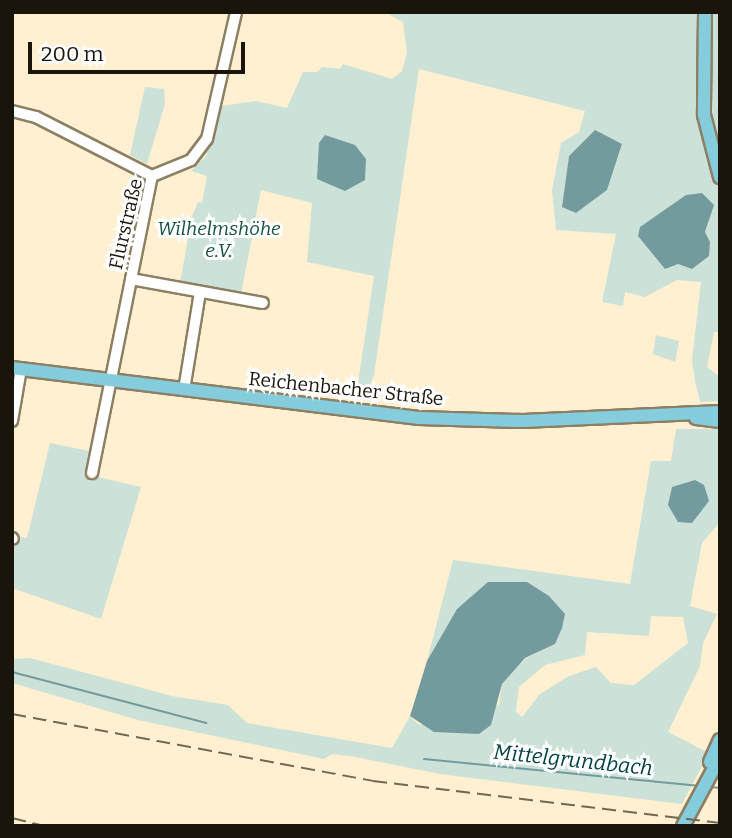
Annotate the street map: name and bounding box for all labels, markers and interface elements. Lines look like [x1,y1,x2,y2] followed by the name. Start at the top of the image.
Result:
[32,28,248,72] scale bar
[41,41,104,67] text: 200 m
[104,176,148,272] street label: Flurstraße
[157,218,281,262] park label: Wilhelmshöhe e.V.
[247,367,445,411] street label: Reichenbacher Straße
[492,739,654,781] water label: Mittelgrundbach

